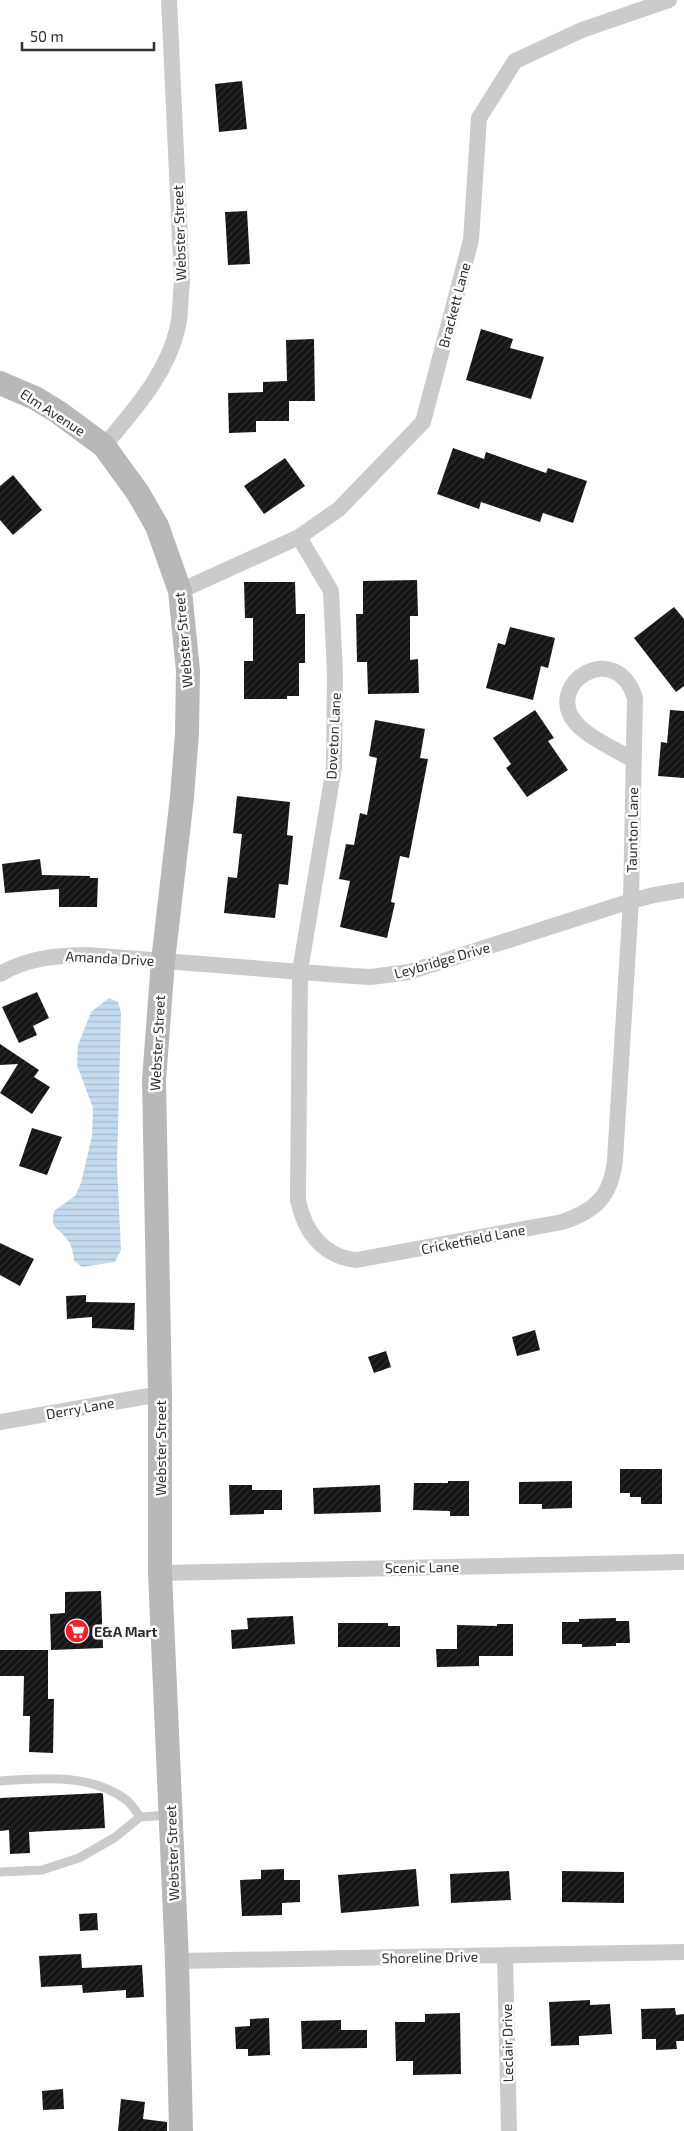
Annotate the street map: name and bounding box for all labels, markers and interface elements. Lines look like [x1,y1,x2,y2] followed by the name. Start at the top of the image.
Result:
[22,20,155,52] scale bar
[30,27,64,45] text: 50 m
[169,185,189,281] street label: Webster Street
[434,260,474,350] street label: Brackett Lane
[17,385,89,439] street label: Elm Avenue
[170,592,196,688] street label: Webster Street
[322,692,344,780] street label: Doveton Lane
[623,787,641,873] street label: Taunton Lane
[392,938,492,982] street label: Leybridge Drive
[65,947,155,969] street label: Amanda Drive
[146,995,168,1091] street label: Webster Street
[420,1221,526,1257] street label: Cricketfield Lane
[45,1394,115,1422] street label: Derry Lane
[152,1400,169,1496] street label: Webster Street
[385,1558,459,1576] street label: Scenic Lane
[64,1618,90,1644] supermarket icon: E&A Mart
[94,1623,157,1640] place label: E&A Mart
[162,1805,182,1901] street label: Webster Street
[382,1948,478,1966] street label: Shoreline Drive
[498,2004,516,2082] street label: Leclair Drive

